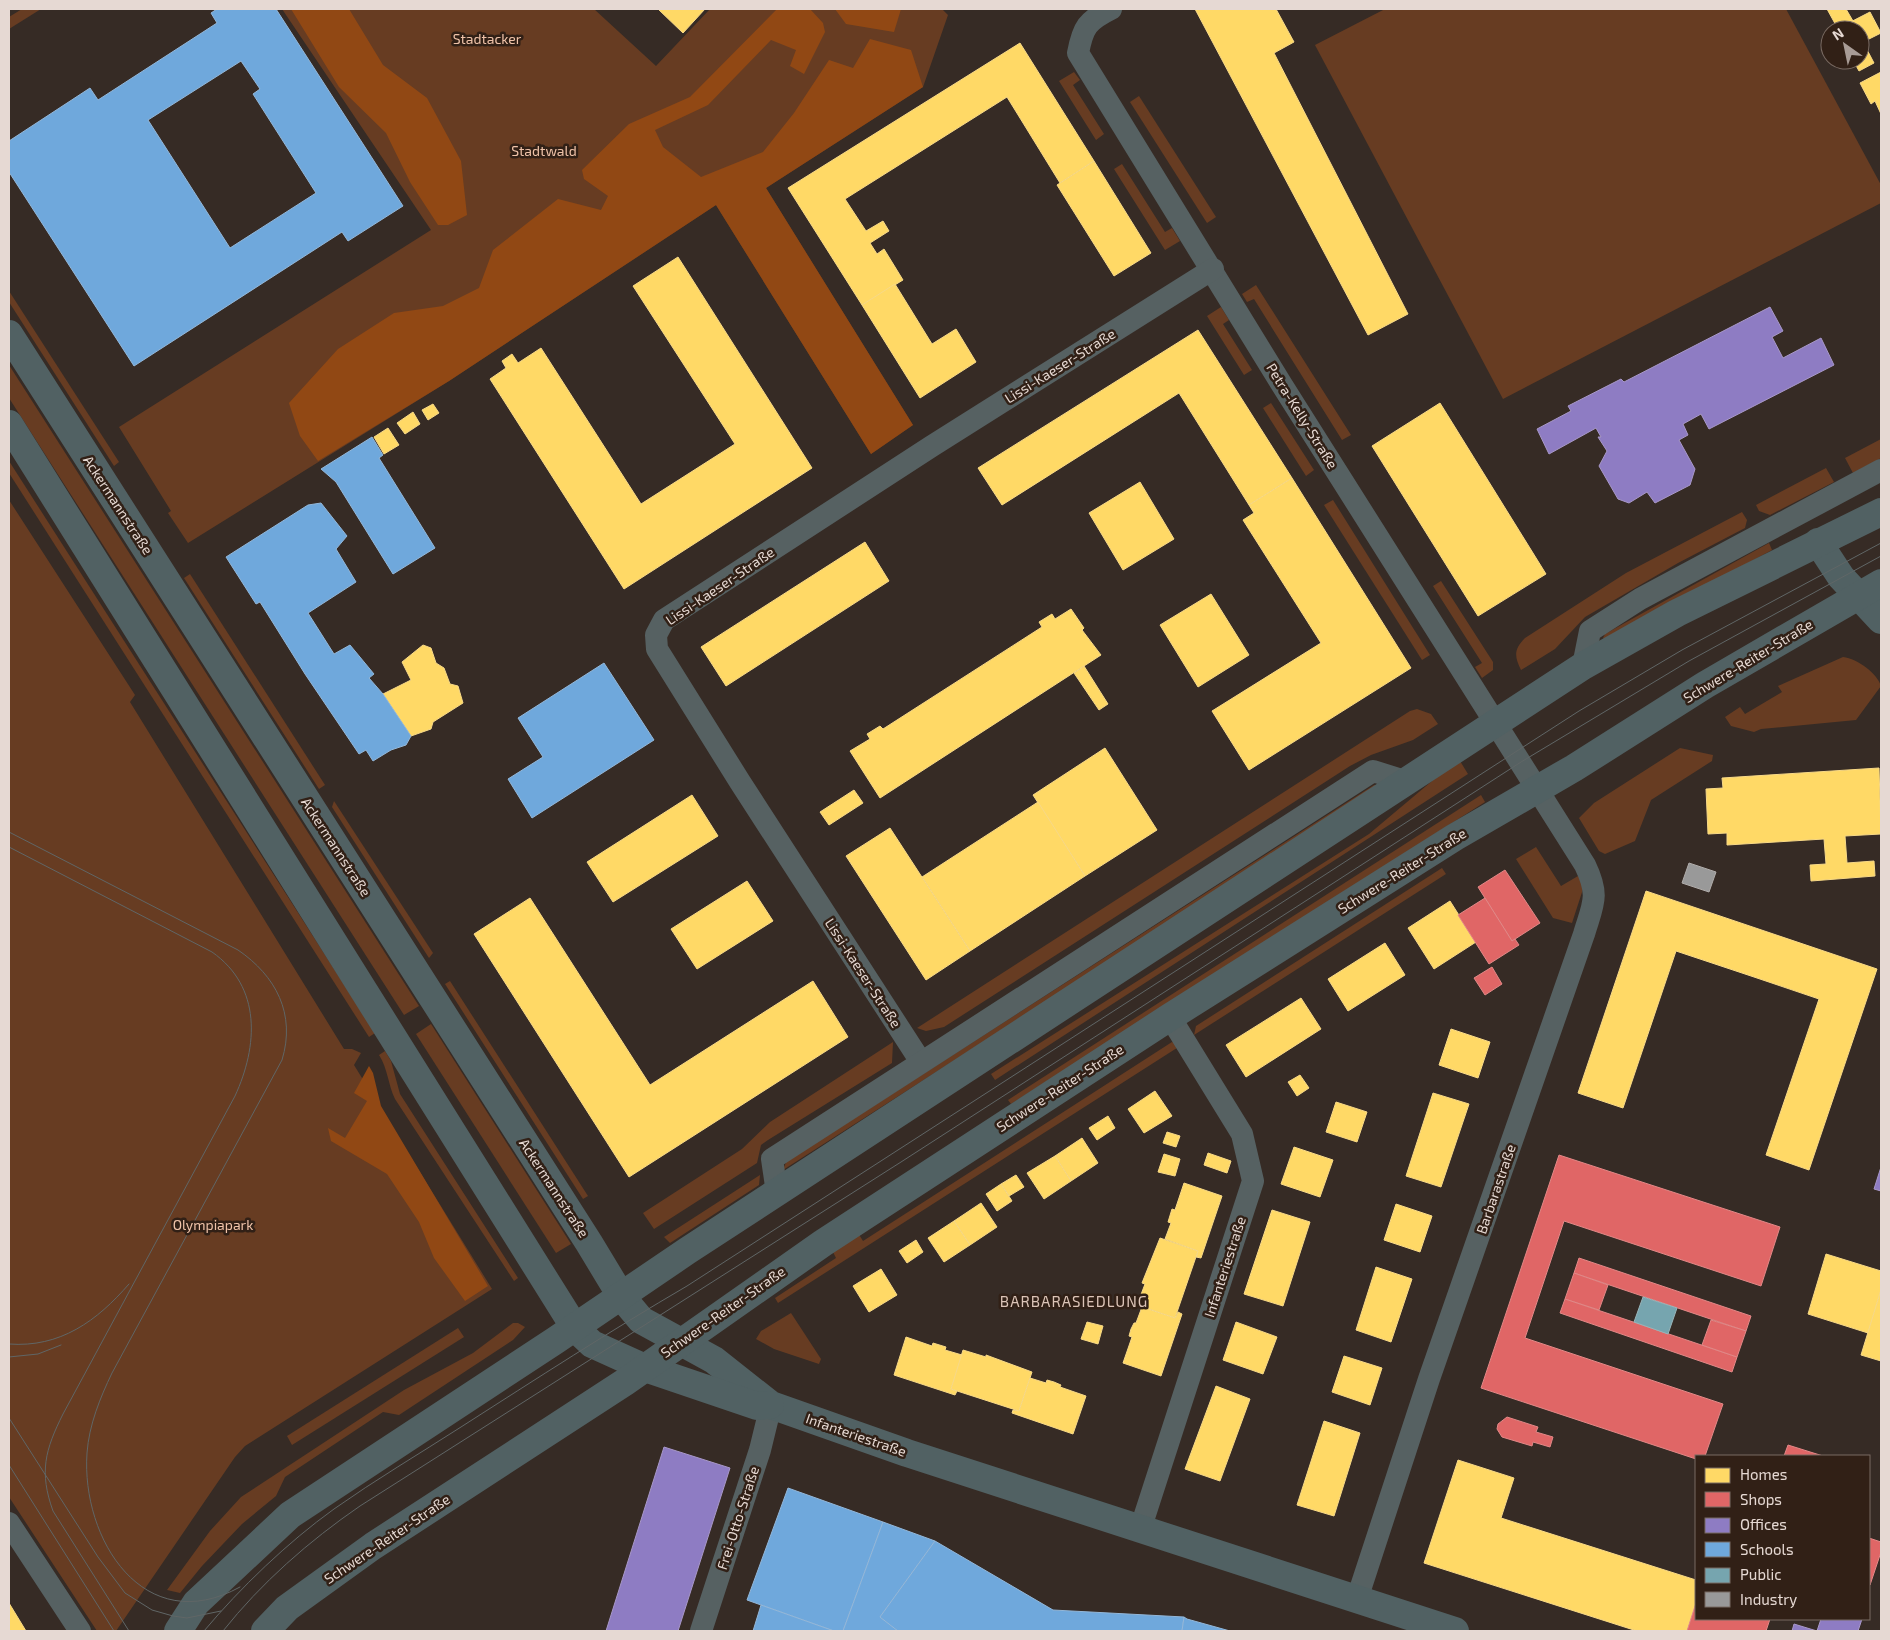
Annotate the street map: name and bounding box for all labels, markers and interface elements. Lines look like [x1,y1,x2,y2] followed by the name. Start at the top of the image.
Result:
[1820,20,1870,70] north arrow
[1829,24,1847,44] text: N
[453,30,522,47] park label: Stadtacker
[511,142,577,159] park label: Stadtwald
[1001,325,1118,406] street label: Lissi-Kaeser-Straße
[1263,360,1342,472] street label: Petra-Kelly-Straße
[80,452,157,557] street label: Ackermannstraße
[662,543,777,628] street label: Lissi-Kaeser-Straße
[1680,615,1816,706] street label: Schwere-Reiter-Straße
[298,794,375,899] street label: Ackermannstraße
[1334,824,1469,917] street label: Schwere-Reiter-Straße
[822,915,905,1031] street label: Lissi-Kaeser-Straße
[993,1040,1126,1135] street label: Schwere-Reiter-Straße
[516,1135,593,1240] street label: Ackermannstraße
[1472,1142,1519,1236] street label: Barbarastraße
[1200,1214,1249,1319] street label: Infanteriestraße
[173,1216,253,1233] park label: Olympiapark
[657,1262,788,1361] street label: Schwere-Reiter-Straße
[1000,1292,1148,1310] district label: BARBARASIEDLUNG
[804,1409,909,1460] street label: Infanteriestraße
[1695,1455,1870,1620] legend
[713,1464,762,1572] street label: Frei-Otto-Straße
[1740,1465,1787,1483] text: Homes
[321,1490,453,1587] street label: Schwere-Reiter-Straße
[1740,1490,1782,1508] text: Shops
[1740,1515,1787,1533] text: Offices
[1740,1540,1794,1558] text: Schools
[1740,1565,1781,1583] text: Public
[1740,1590,1797,1608] text: Industry

